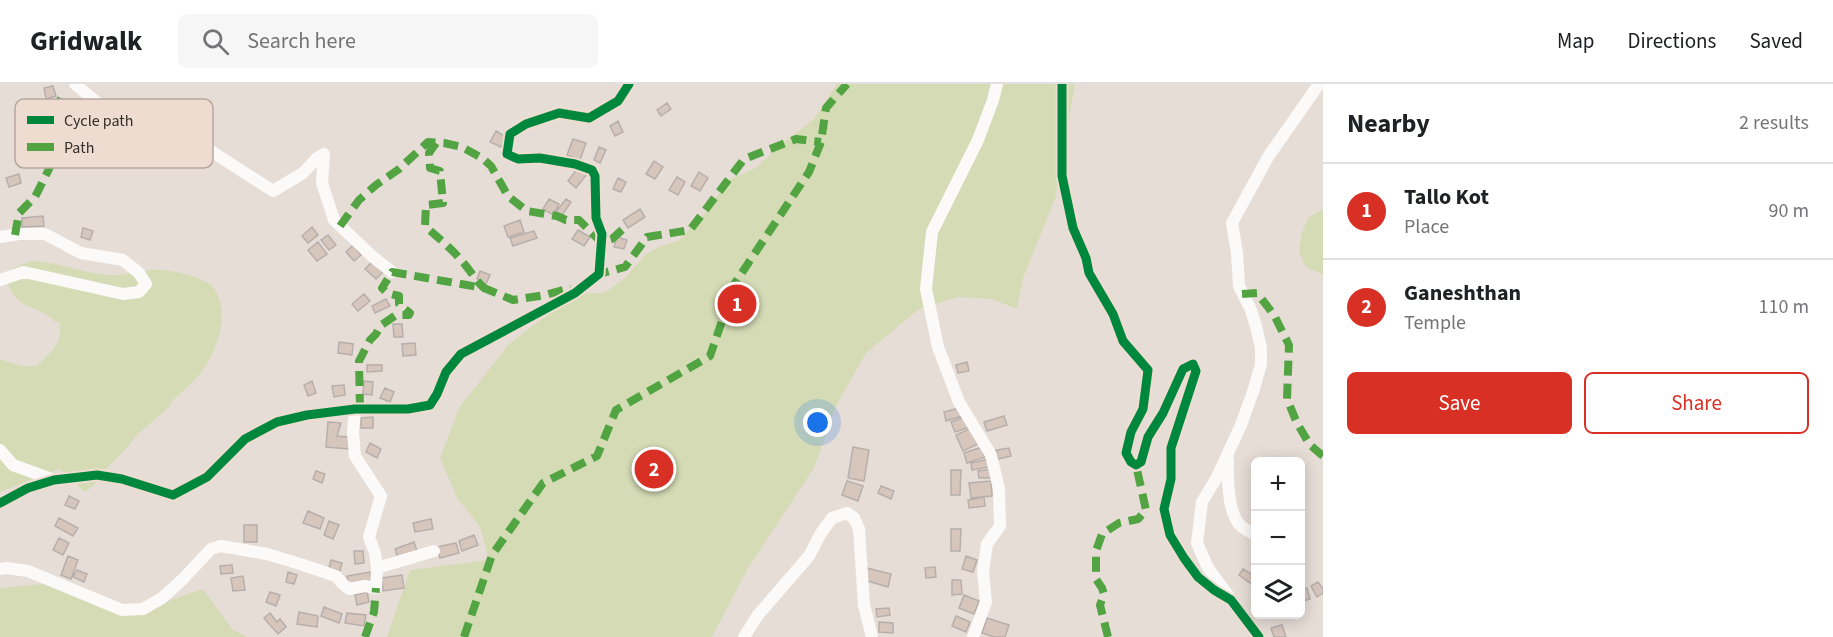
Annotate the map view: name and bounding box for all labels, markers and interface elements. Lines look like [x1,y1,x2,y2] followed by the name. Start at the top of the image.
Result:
[178,14,598,68] search box
[30,21,142,61] text: Gridwalk
[199,25,232,58] icon: search
[247,25,356,57] text: Search here
[1557,26,1595,56] text: Map
[1628,26,1716,56] text: Directions
[1749,26,1803,56] text: Saved
[15,99,213,168] legend
[1347,105,1430,142] text: Nearby
[1739,109,1809,137] text: 2 results
[64,110,133,132] text: Cycle path
[64,137,94,159] text: Path
[1404,181,1489,213] text: Tallo Kot
[1361,197,1372,225] text: 1
[1769,197,1809,225] text: 90 m
[1404,213,1449,241] text: Place
[1404,277,1521,309] text: Ganeshthan
[718,282,756,326] pin: 1
[1361,293,1372,321] text: 2
[1759,293,1809,321] text: 110 m
[1404,309,1466,337] text: Temple
[1347,372,1572,434] button: Save
[1584,372,1809,434] button: Share
[803,408,832,437] your location
[634,446,674,492] pin: 2
[1251,457,1305,619] map controls
[1251,457,1305,511] button: +
[1251,511,1305,565] button: −
[1251,565,1305,619] button: layers

